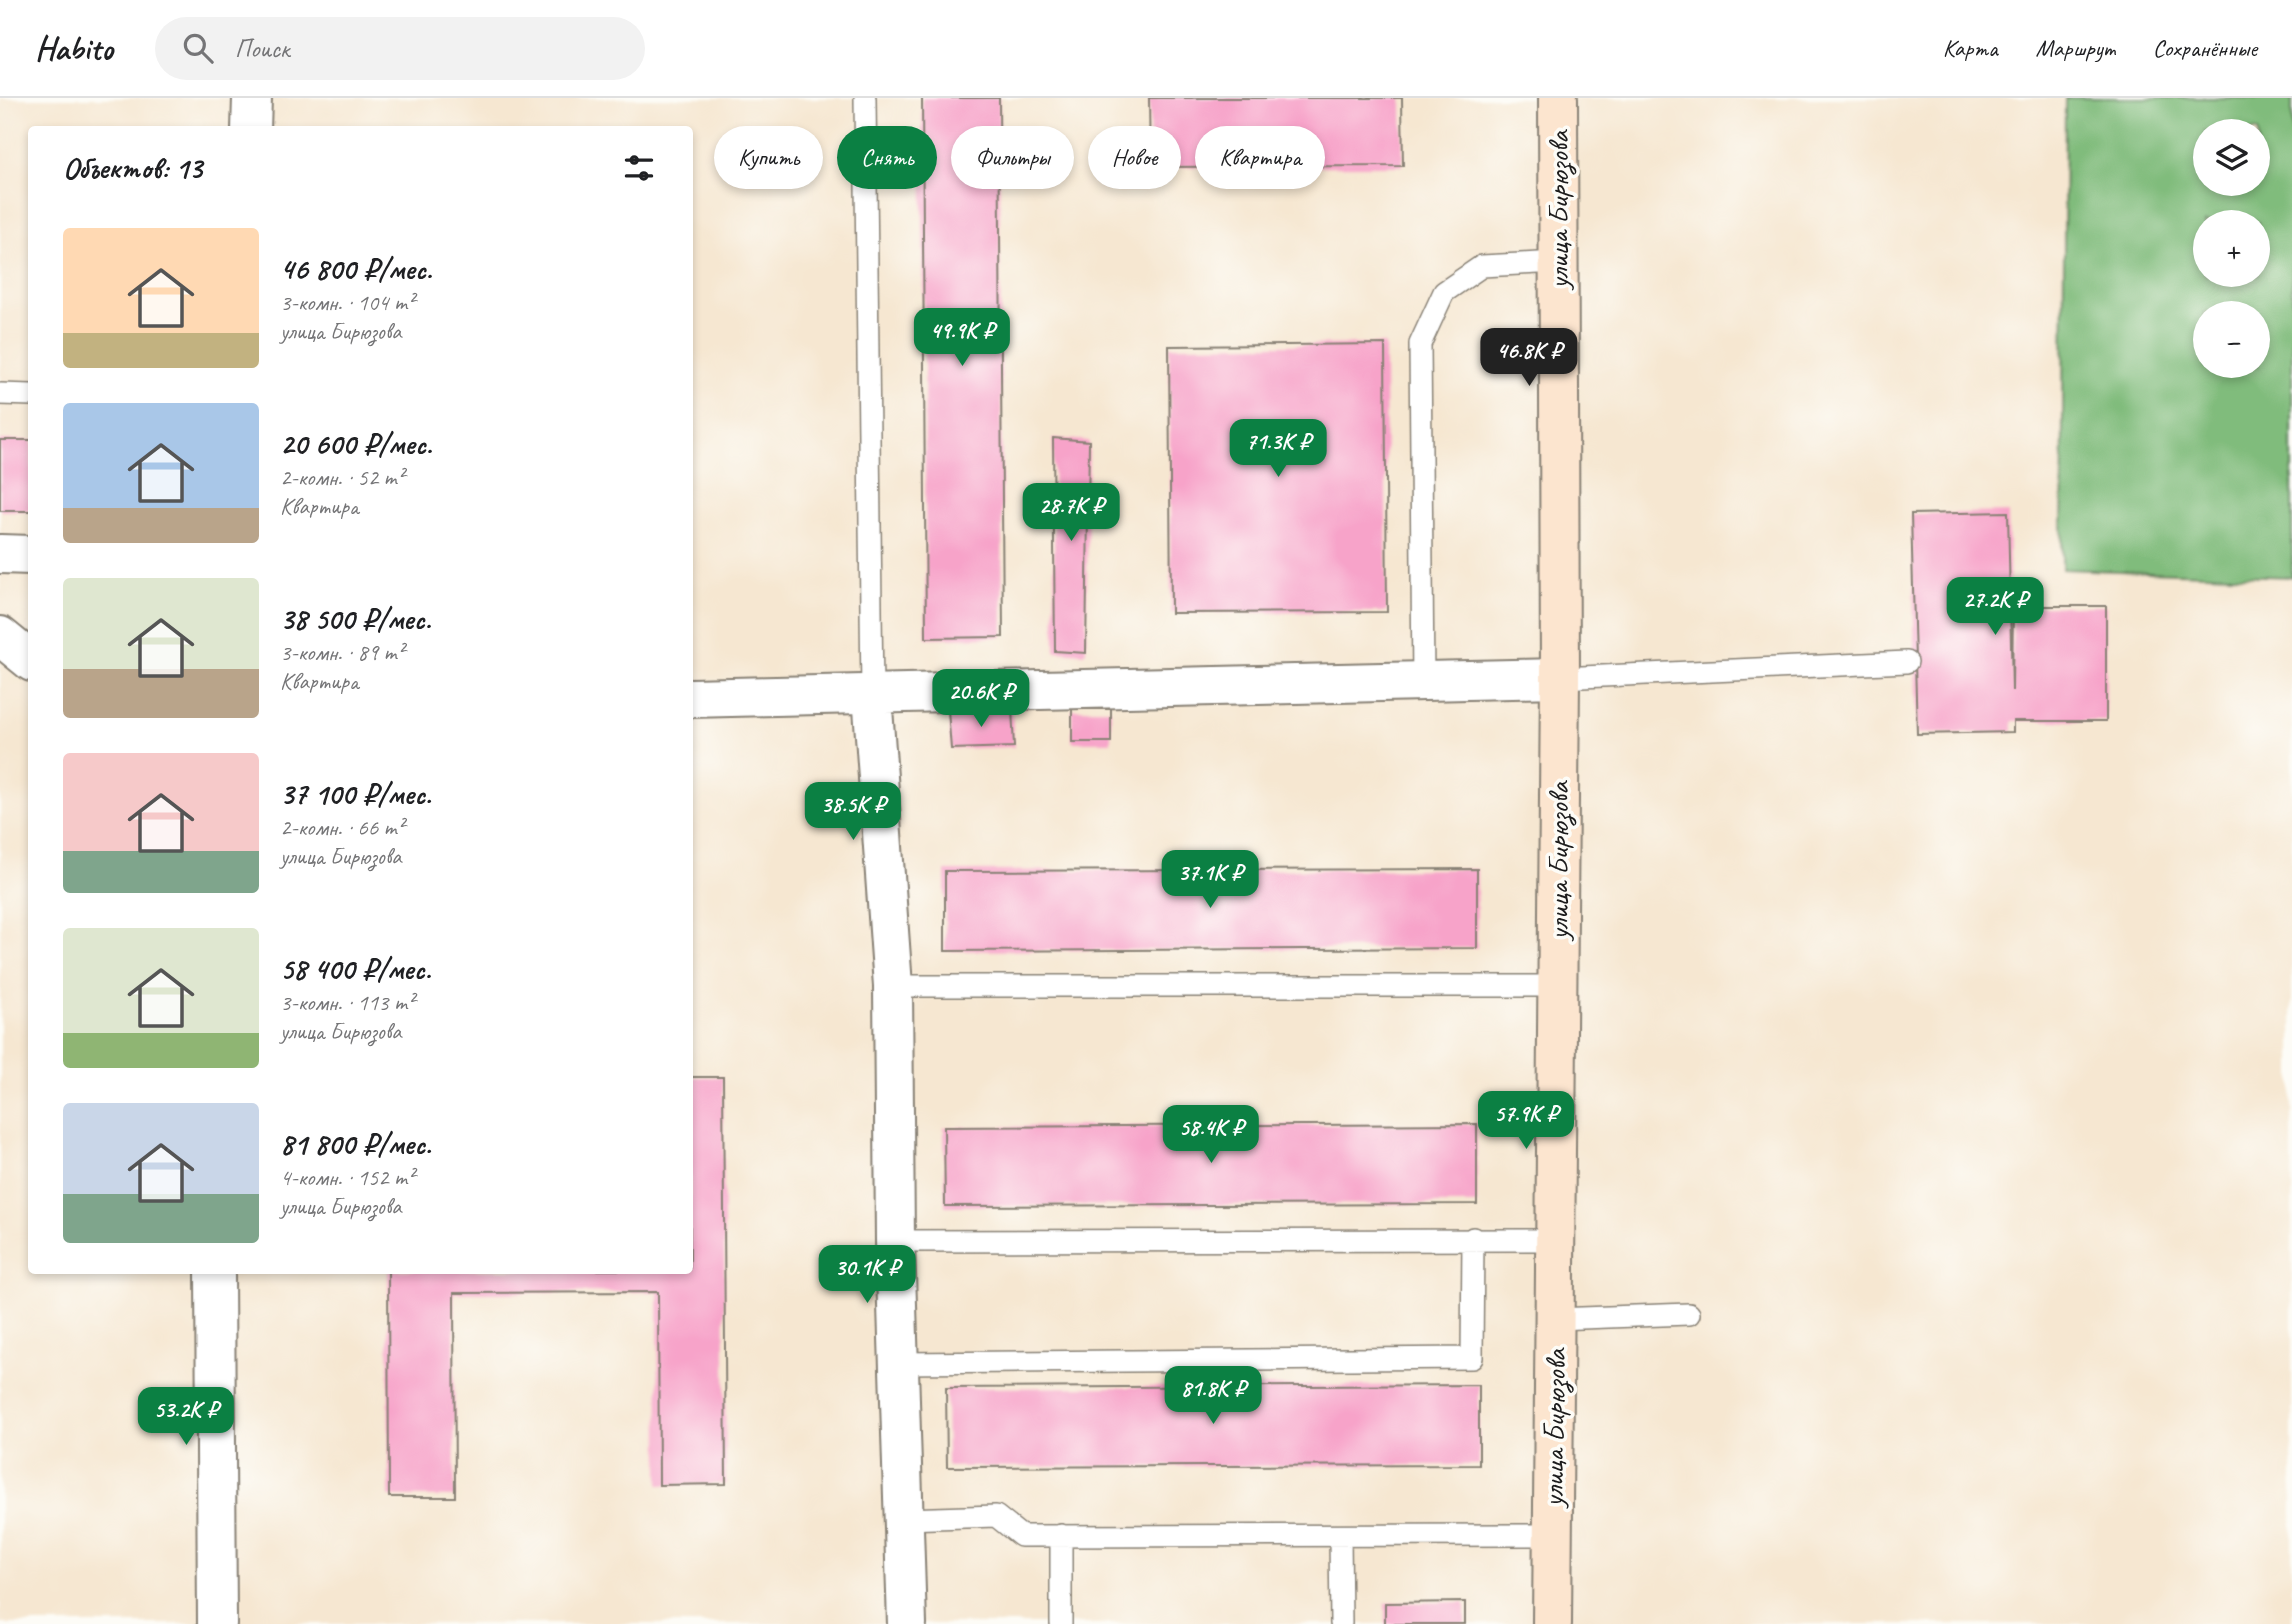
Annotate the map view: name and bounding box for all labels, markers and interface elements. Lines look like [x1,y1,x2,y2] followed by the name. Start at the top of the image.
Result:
[155,17,645,80] search box
[35,27,113,69] text: Habito
[179,29,217,67] icon: search
[235,32,290,65] text: Поиск
[1943,33,1998,63] text: Карта
[2036,33,2115,63] text: Маршрут
[2153,33,2257,63] text: Сохранённые
[2193,119,2270,378] map controls
[2193,119,2270,196] button: layers
[714,126,823,189] chip: Купить
[837,126,937,189] chip: Снять
[951,126,1074,189] chip: Фильтры
[1088,126,1181,189] chip: Новое
[1195,126,1325,189] chip: Квартира
[1539,129,1577,291] street label: улица Бирюзова
[63,149,202,187] text: Объектов: 13
[620,149,658,187] icon: filters
[2193,210,2270,287] button: +
[280,250,432,288] text: 46 800 ₽/мес.
[119,256,203,340] icon: home
[280,288,414,317] text: 3-комн. · 104 m²
[2193,301,2270,378] button: −
[897,308,1027,368] pin: 49.9K ₽
[930,316,994,345] text: 49.9K ₽
[280,317,401,346] text: улица Бирюзова
[1464,328,1594,388] pin: 46.8K ₽
[1496,336,1562,365] text: 46.8K ₽
[1213,420,1343,479] pin: 71.3K ₽
[280,425,432,463] text: 20 600 ₽/мес.
[1246,427,1310,456] text: 71.3K ₽
[119,431,203,515] icon: home
[280,463,404,492] text: 2-комн. · 52 m²
[1006,484,1136,543] pin: 28.7K ₽
[1039,491,1103,520] text: 28.7K ₽
[280,492,358,521] text: Квартира
[1930,578,2060,637] pin: 27.2K ₽
[1963,585,2027,614] text: 27.2K ₽
[280,600,431,638] text: 38 500 ₽/мес.
[119,606,203,690] icon: home
[280,638,404,667] text: 3-комн. · 89 m²
[280,667,358,696] text: Квартира
[916,670,1046,729] pin: 20.6K ₽
[948,677,1014,706] text: 20.6K ₽
[280,775,431,813] text: 37 100 ₽/мес.
[1539,780,1577,942] street label: улица Бирюзова
[119,781,203,865] icon: home
[788,782,918,842] pin: 38.5K ₽
[821,790,885,819] text: 38.5K ₽
[280,813,404,842] text: 2-комн. · 66 m²
[280,842,401,871] text: улица Бирюзова
[1145,850,1275,910] pin: 37.1K ₽
[1178,858,1242,887] text: 37.1K ₽
[280,950,431,988] text: 58 400 ₽/мес.
[119,956,203,1040] icon: home
[280,988,414,1017] text: 3-комн. · 113 m²
[280,1017,401,1046] text: улица Бирюзова
[1461,1091,1591,1151] pin: 57.9K ₽
[1494,1099,1558,1128] text: 57.9K ₽
[1146,1105,1276,1165] pin: 58.4K ₽
[1179,1113,1243,1142] text: 58.4K ₽
[280,1125,431,1163] text: 81 800 ₽/мес.
[119,1131,203,1215] icon: home
[280,1163,414,1192] text: 4-комн. · 152 m²
[280,1192,401,1221] text: улица Бирюзова
[802,1246,932,1305] pin: 30.1K ₽
[835,1253,899,1282] text: 30.1K ₽
[1534,1347,1574,1509] street label: улица Бирюзова
[1148,1366,1278,1426] pin: 81.8K ₽
[1181,1374,1245,1403] text: 81.8K ₽
[121,1388,251,1447] pin: 53.2K ₽
[154,1395,218,1424] text: 53.2K ₽

